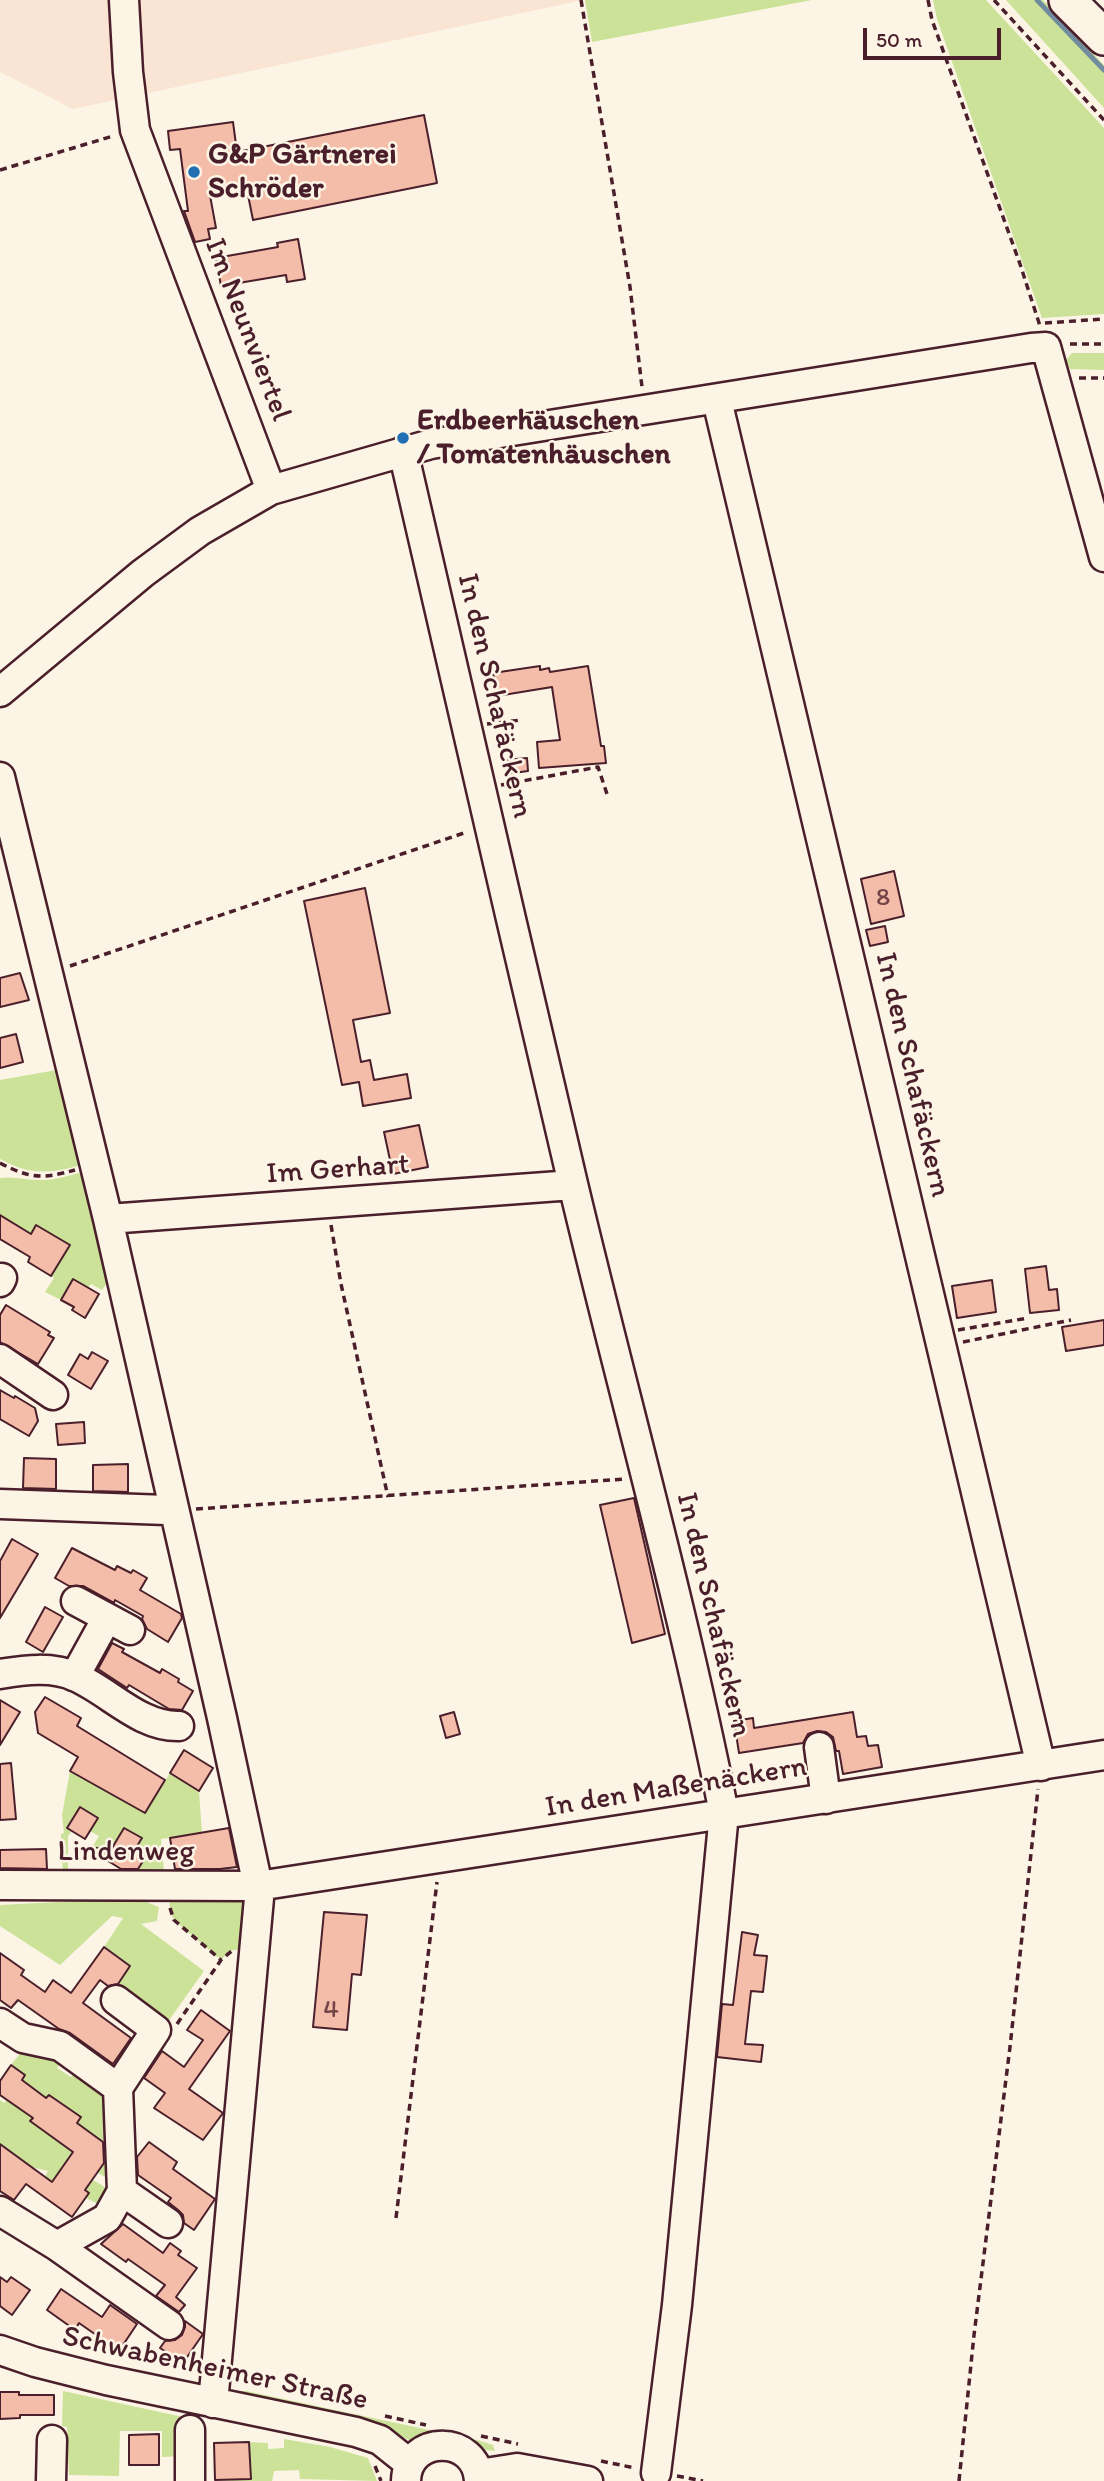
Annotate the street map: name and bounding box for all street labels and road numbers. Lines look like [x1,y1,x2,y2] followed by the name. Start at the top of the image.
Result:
[196,234,298,426] street label: Im Neunviertel
[448,570,540,822] street label: In den Schafäckern
[866,949,958,1201] street label: In den Schafäckern
[265,1147,411,1193] street label: Im Gerhart
[667,1489,759,1741] street label: In den Schafäckern
[543,1750,809,1826] street label: In den Maßenäckern
[57,1834,195,1870] street label: Lindenweg
[59,2319,371,2419] street label: Schwabenheimer Straße

